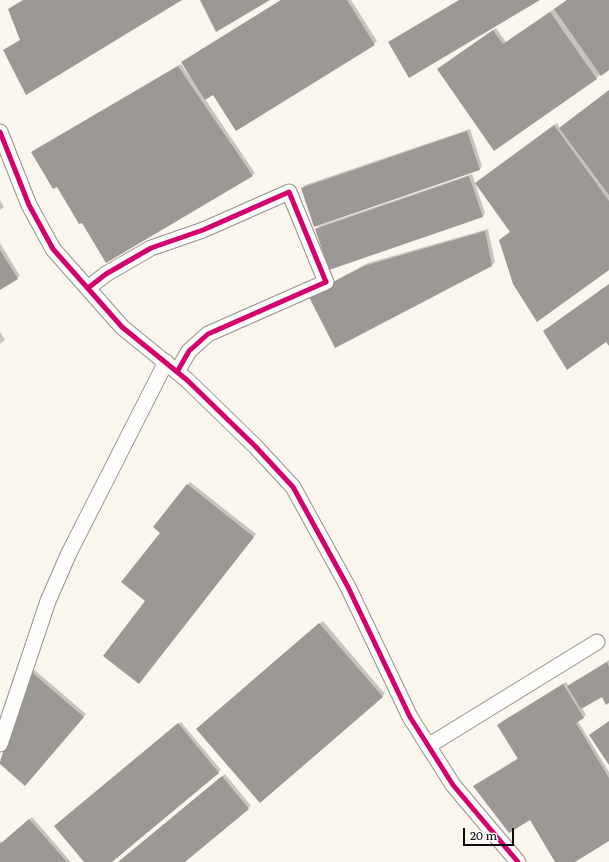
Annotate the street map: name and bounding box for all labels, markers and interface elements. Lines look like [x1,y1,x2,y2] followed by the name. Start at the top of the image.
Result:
[465,820,516,846] scale bar
[470,826,497,844] text: 20 m

